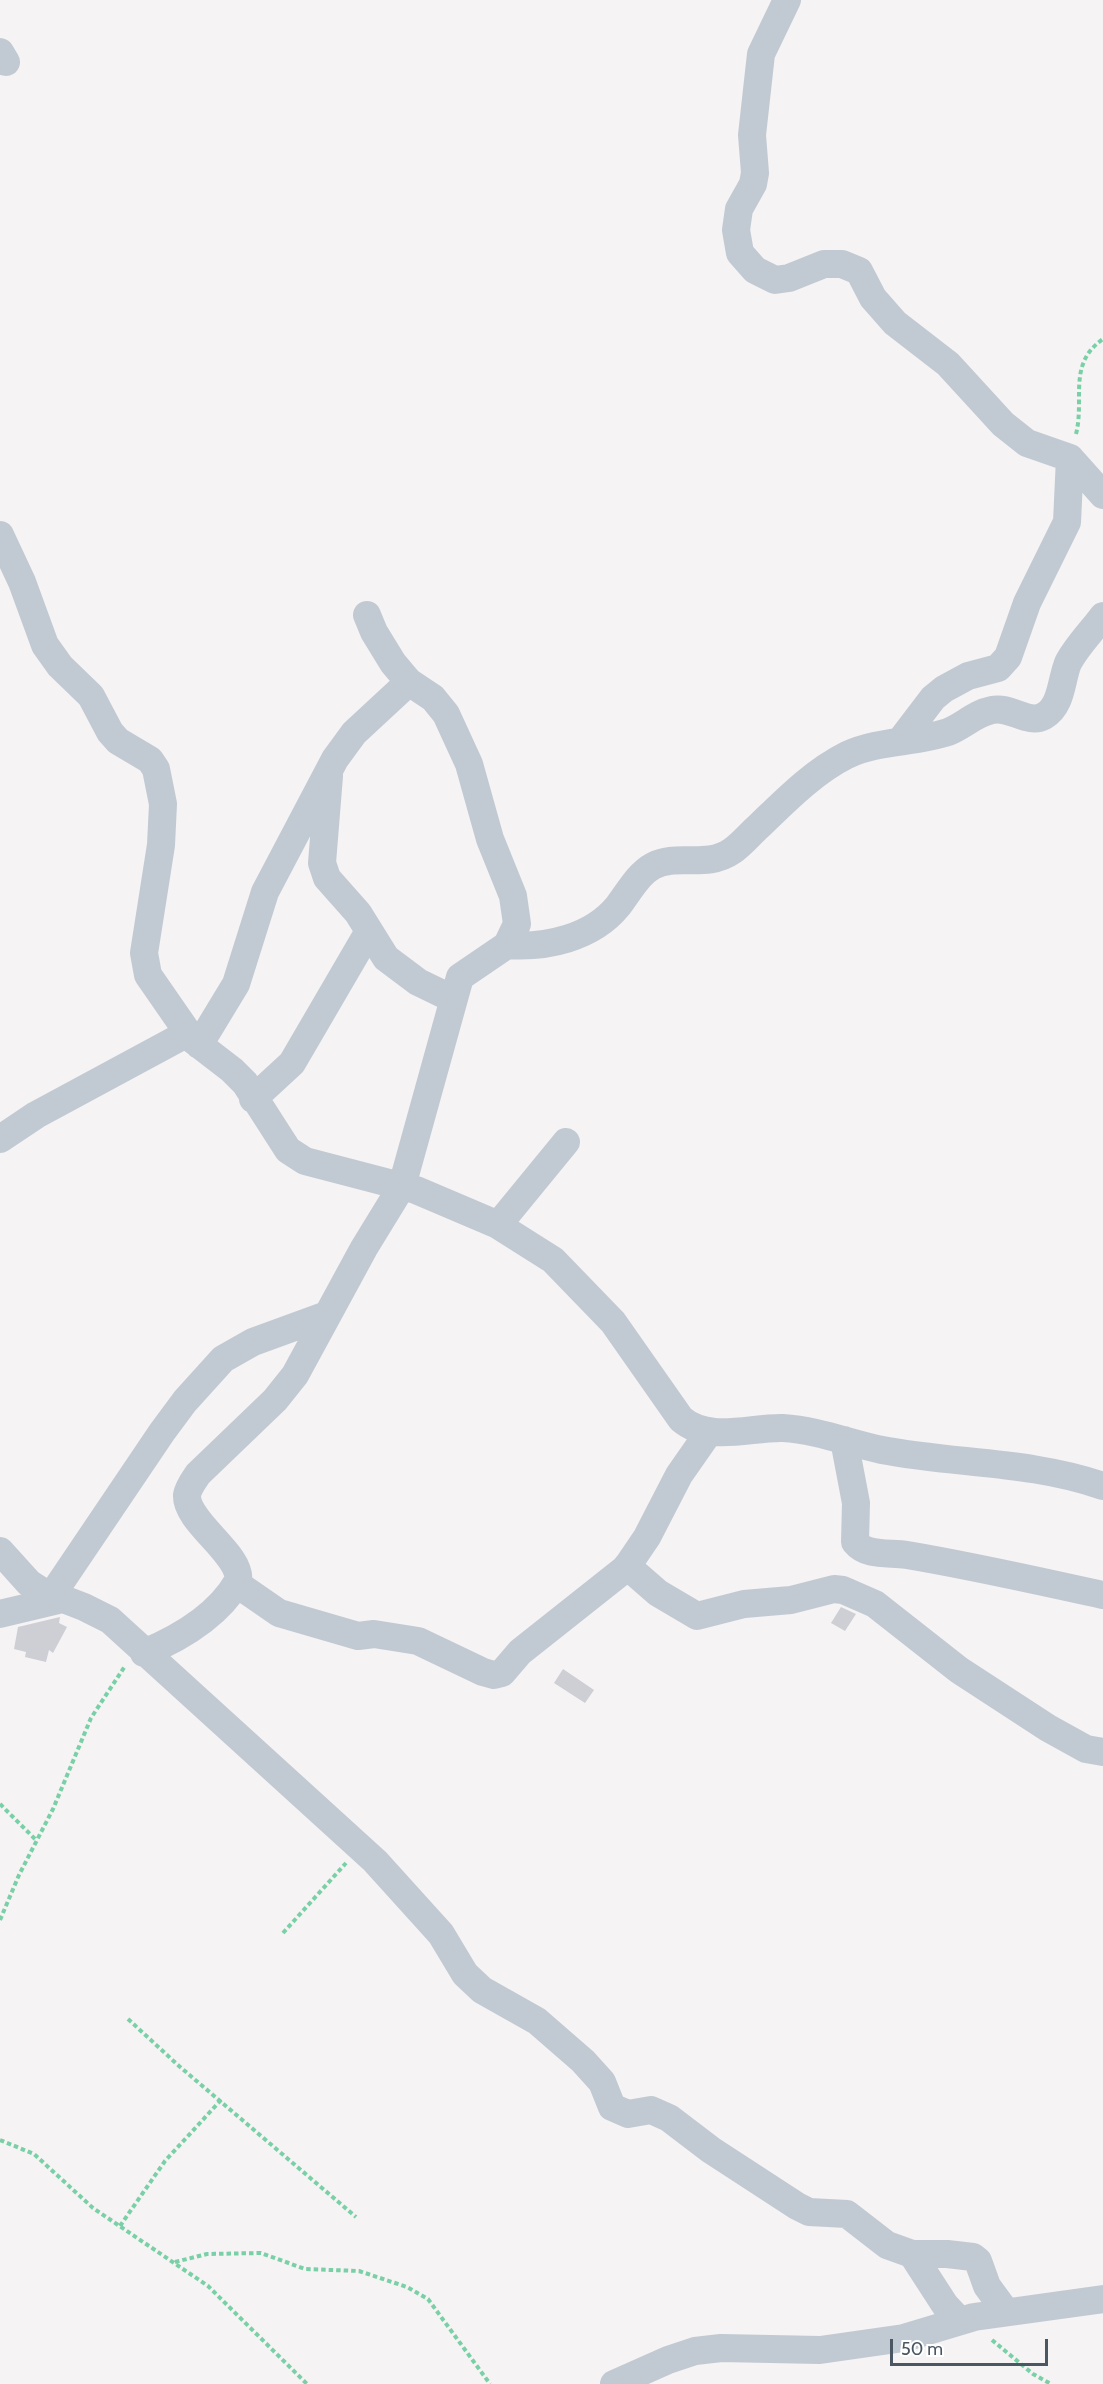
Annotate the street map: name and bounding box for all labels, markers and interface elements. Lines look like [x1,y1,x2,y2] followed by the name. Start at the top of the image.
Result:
[893,2327,1050,2365] scale bar
[901,2338,943,2360] text: 50 m

